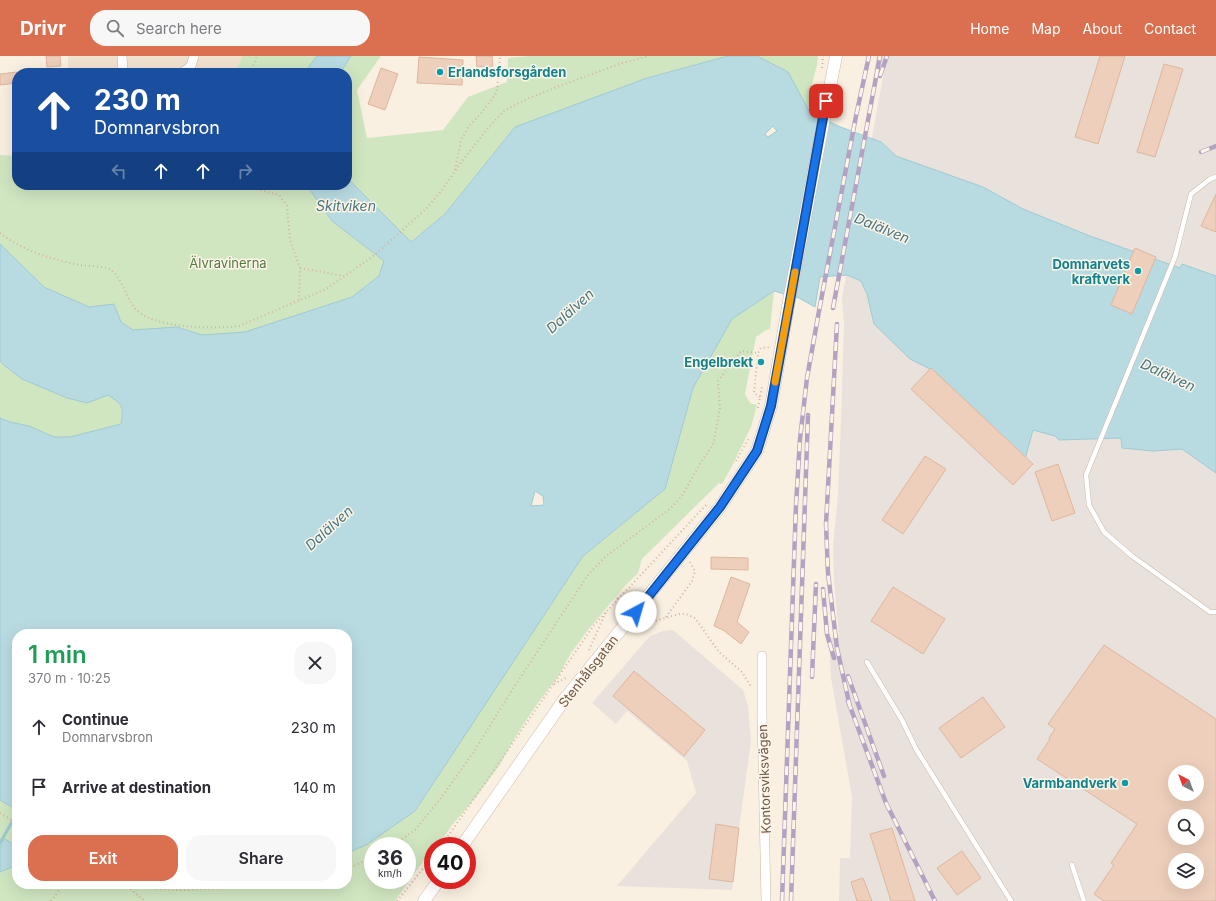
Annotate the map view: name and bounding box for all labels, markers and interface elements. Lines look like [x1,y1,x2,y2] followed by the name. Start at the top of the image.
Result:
[90,10,370,46] search box
[20,17,66,40] text: Drivr
[104,17,126,39] icon: search
[136,19,222,38] text: Search here
[970,20,1009,37] text: Home
[1031,20,1061,37] text: Map
[1083,20,1122,37] text: About
[1144,20,1196,37] text: Contact
[448,64,566,80] place label: Erlandsforsgården
[435,67,445,77] marker: Erlandsforsgården
[94,83,181,117] text: 230 m
[28,84,80,136] icon: ahead
[809,84,843,118] pin
[815,90,837,112] icon: arrive
[94,117,220,138] text: Domnarvsbron
[108,160,130,182] icon: left
[150,160,172,182] icon: ahead
[192,160,214,182] icon: ahead
[234,160,256,182] icon: right
[316,197,376,214] water label: Skitviken
[852,209,912,246] water label: Dalälven
[189,255,267,271] park label: Älvravinerna
[1052,256,1130,287] place label: Domnarvets kraftverk
[1133,266,1143,276] marker: Domnarvets kraftverk
[542,285,597,336] water label: Dalälven
[684,354,753,370] place label: Engelbrekt
[1138,355,1198,395] water label: Dalälven
[756,357,766,367] marker: Engelbrekt
[301,502,356,553] water label: Dalälven
[615,591,657,633] position arrow
[555,632,621,710] street label: Stenhålsgatan
[28,640,87,669] text: 1 min
[294,642,336,684] button: close
[28,670,111,686] text: 370 m · 10:25
[62,710,129,729] text: Continue
[28,716,50,738] icon: ahead
[291,718,336,737] text: 230 m
[754,724,774,834] street label: Kontorsviksvägen
[62,729,153,745] text: Domnarvsbron
[1168,765,1204,801] north arrow
[1168,765,1204,889] map controls
[1023,775,1117,791] place label: Varmbandverk
[28,776,50,798] icon: arrive
[62,778,211,797] text: Arrive at destination
[293,778,336,797] text: 140 m
[1120,778,1130,788] marker: Varmbandverk
[1168,809,1204,845] button: search
[28,835,178,881] button: Exit
[186,835,336,881] button: Share
[424,837,476,889] speed limit sign: 40
[377,846,403,870] text: 36
[1168,853,1204,889] button: layers
[378,867,402,879] text: km/h

